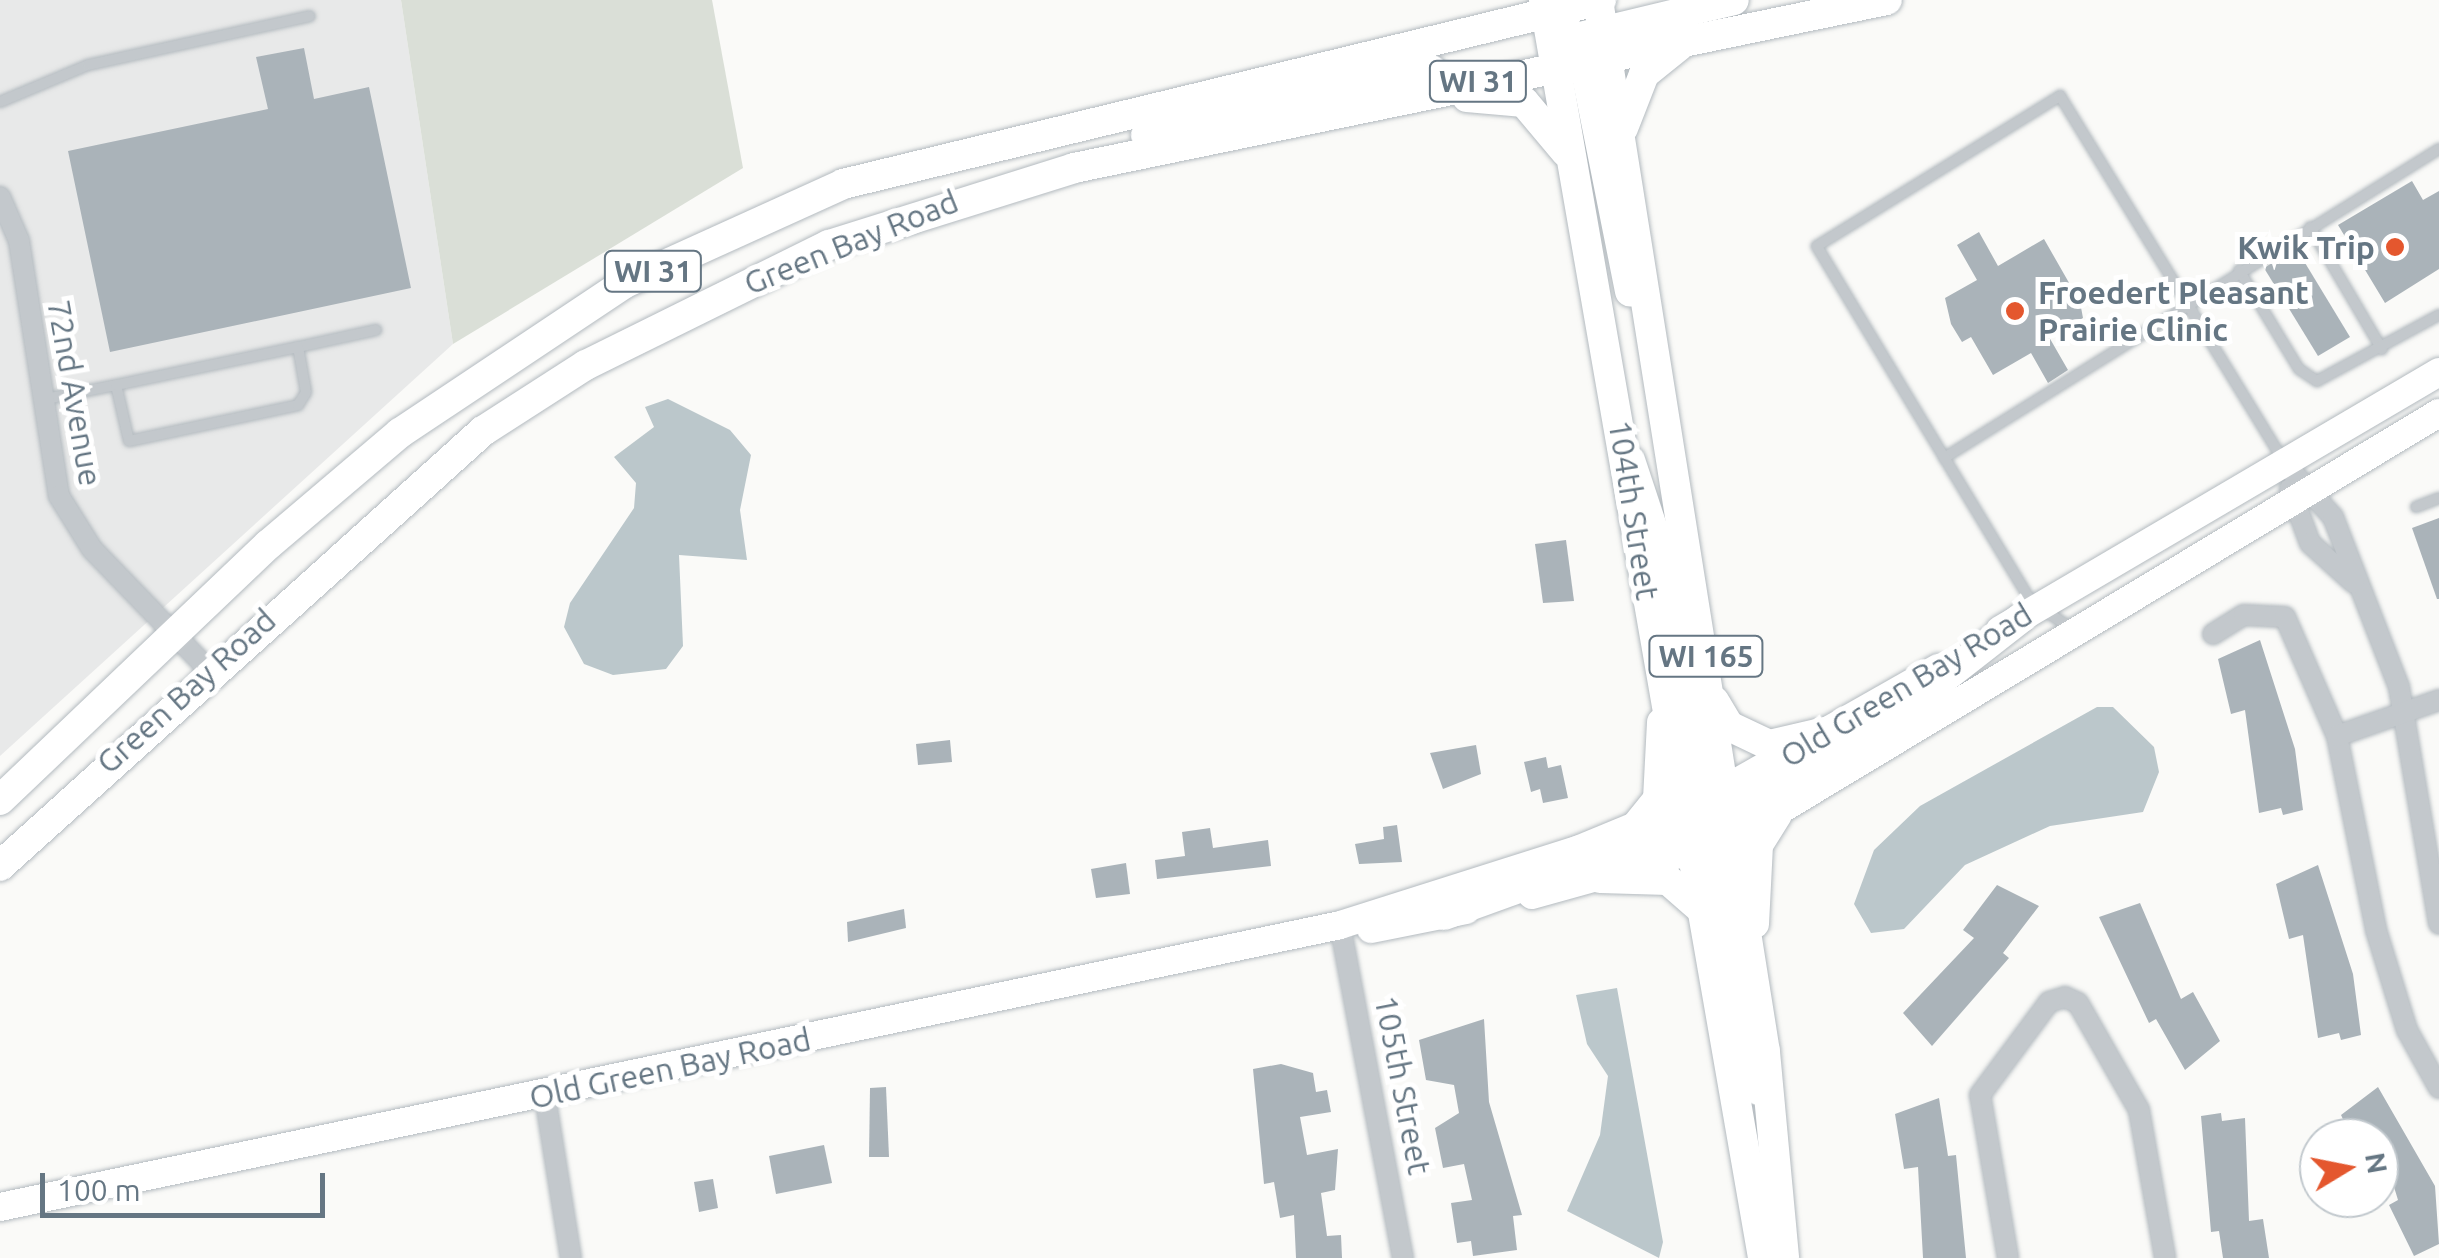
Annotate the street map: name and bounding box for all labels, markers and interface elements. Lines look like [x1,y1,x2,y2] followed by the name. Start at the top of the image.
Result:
[1428,56,1528,106] road number: WI 31
[738,182,964,302] street label: Green Bay Road
[2237,228,2375,266] place label: Kwik Trip
[2384,236,2406,258] marker: Kwik Trip
[603,246,703,296] road number: WI 31
[2038,274,2309,349] place label: Froedert Pleasant Prairie Clinic
[40,297,110,489] street label: 72nd Avenue
[2002,298,2028,324] marker: Froedert Pleasant Prairie Clinic
[1601,417,1667,603] street label: 104th Street
[1773,595,2039,775] street label: Old Green Bay Road
[89,601,283,781] street label: Green Bay Road
[1646,631,1766,681] road number: WI 165
[1367,992,1439,1178] street label: 105th Street
[526,1019,814,1117] street label: Old Green Bay Road
[2299,1118,2399,1218] north arrow
[2360,1150,2394,1176] text: N
[45,1153,330,1215] scale bar
[57,1173,141,1207] text: 100 m

